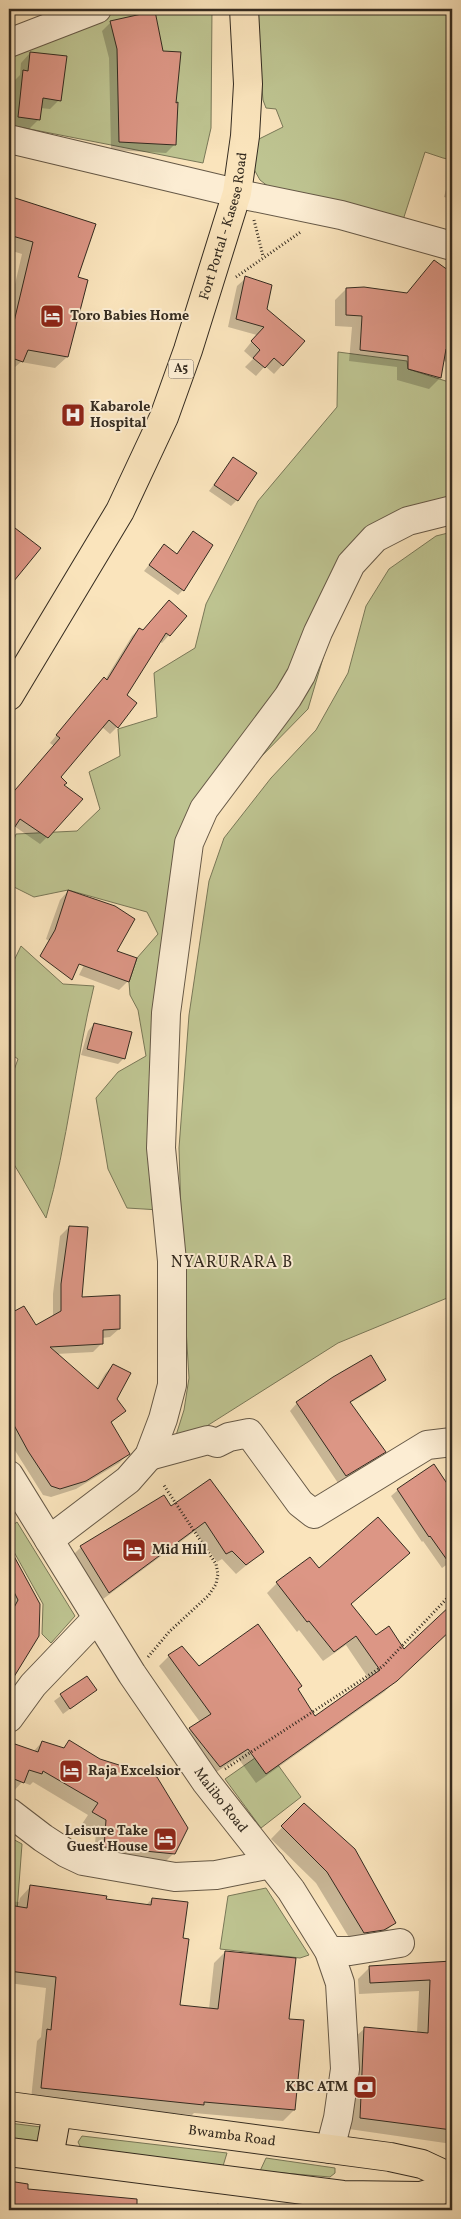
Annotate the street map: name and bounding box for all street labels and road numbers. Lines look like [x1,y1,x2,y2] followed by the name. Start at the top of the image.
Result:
[195,151,252,302] street label: Fort Portal - Kasese Road
[168,359,194,378] road number: A5
[189,1764,252,1837] street label: Malibo Road
[187,2121,277,2151] street label: Bwamba Road

